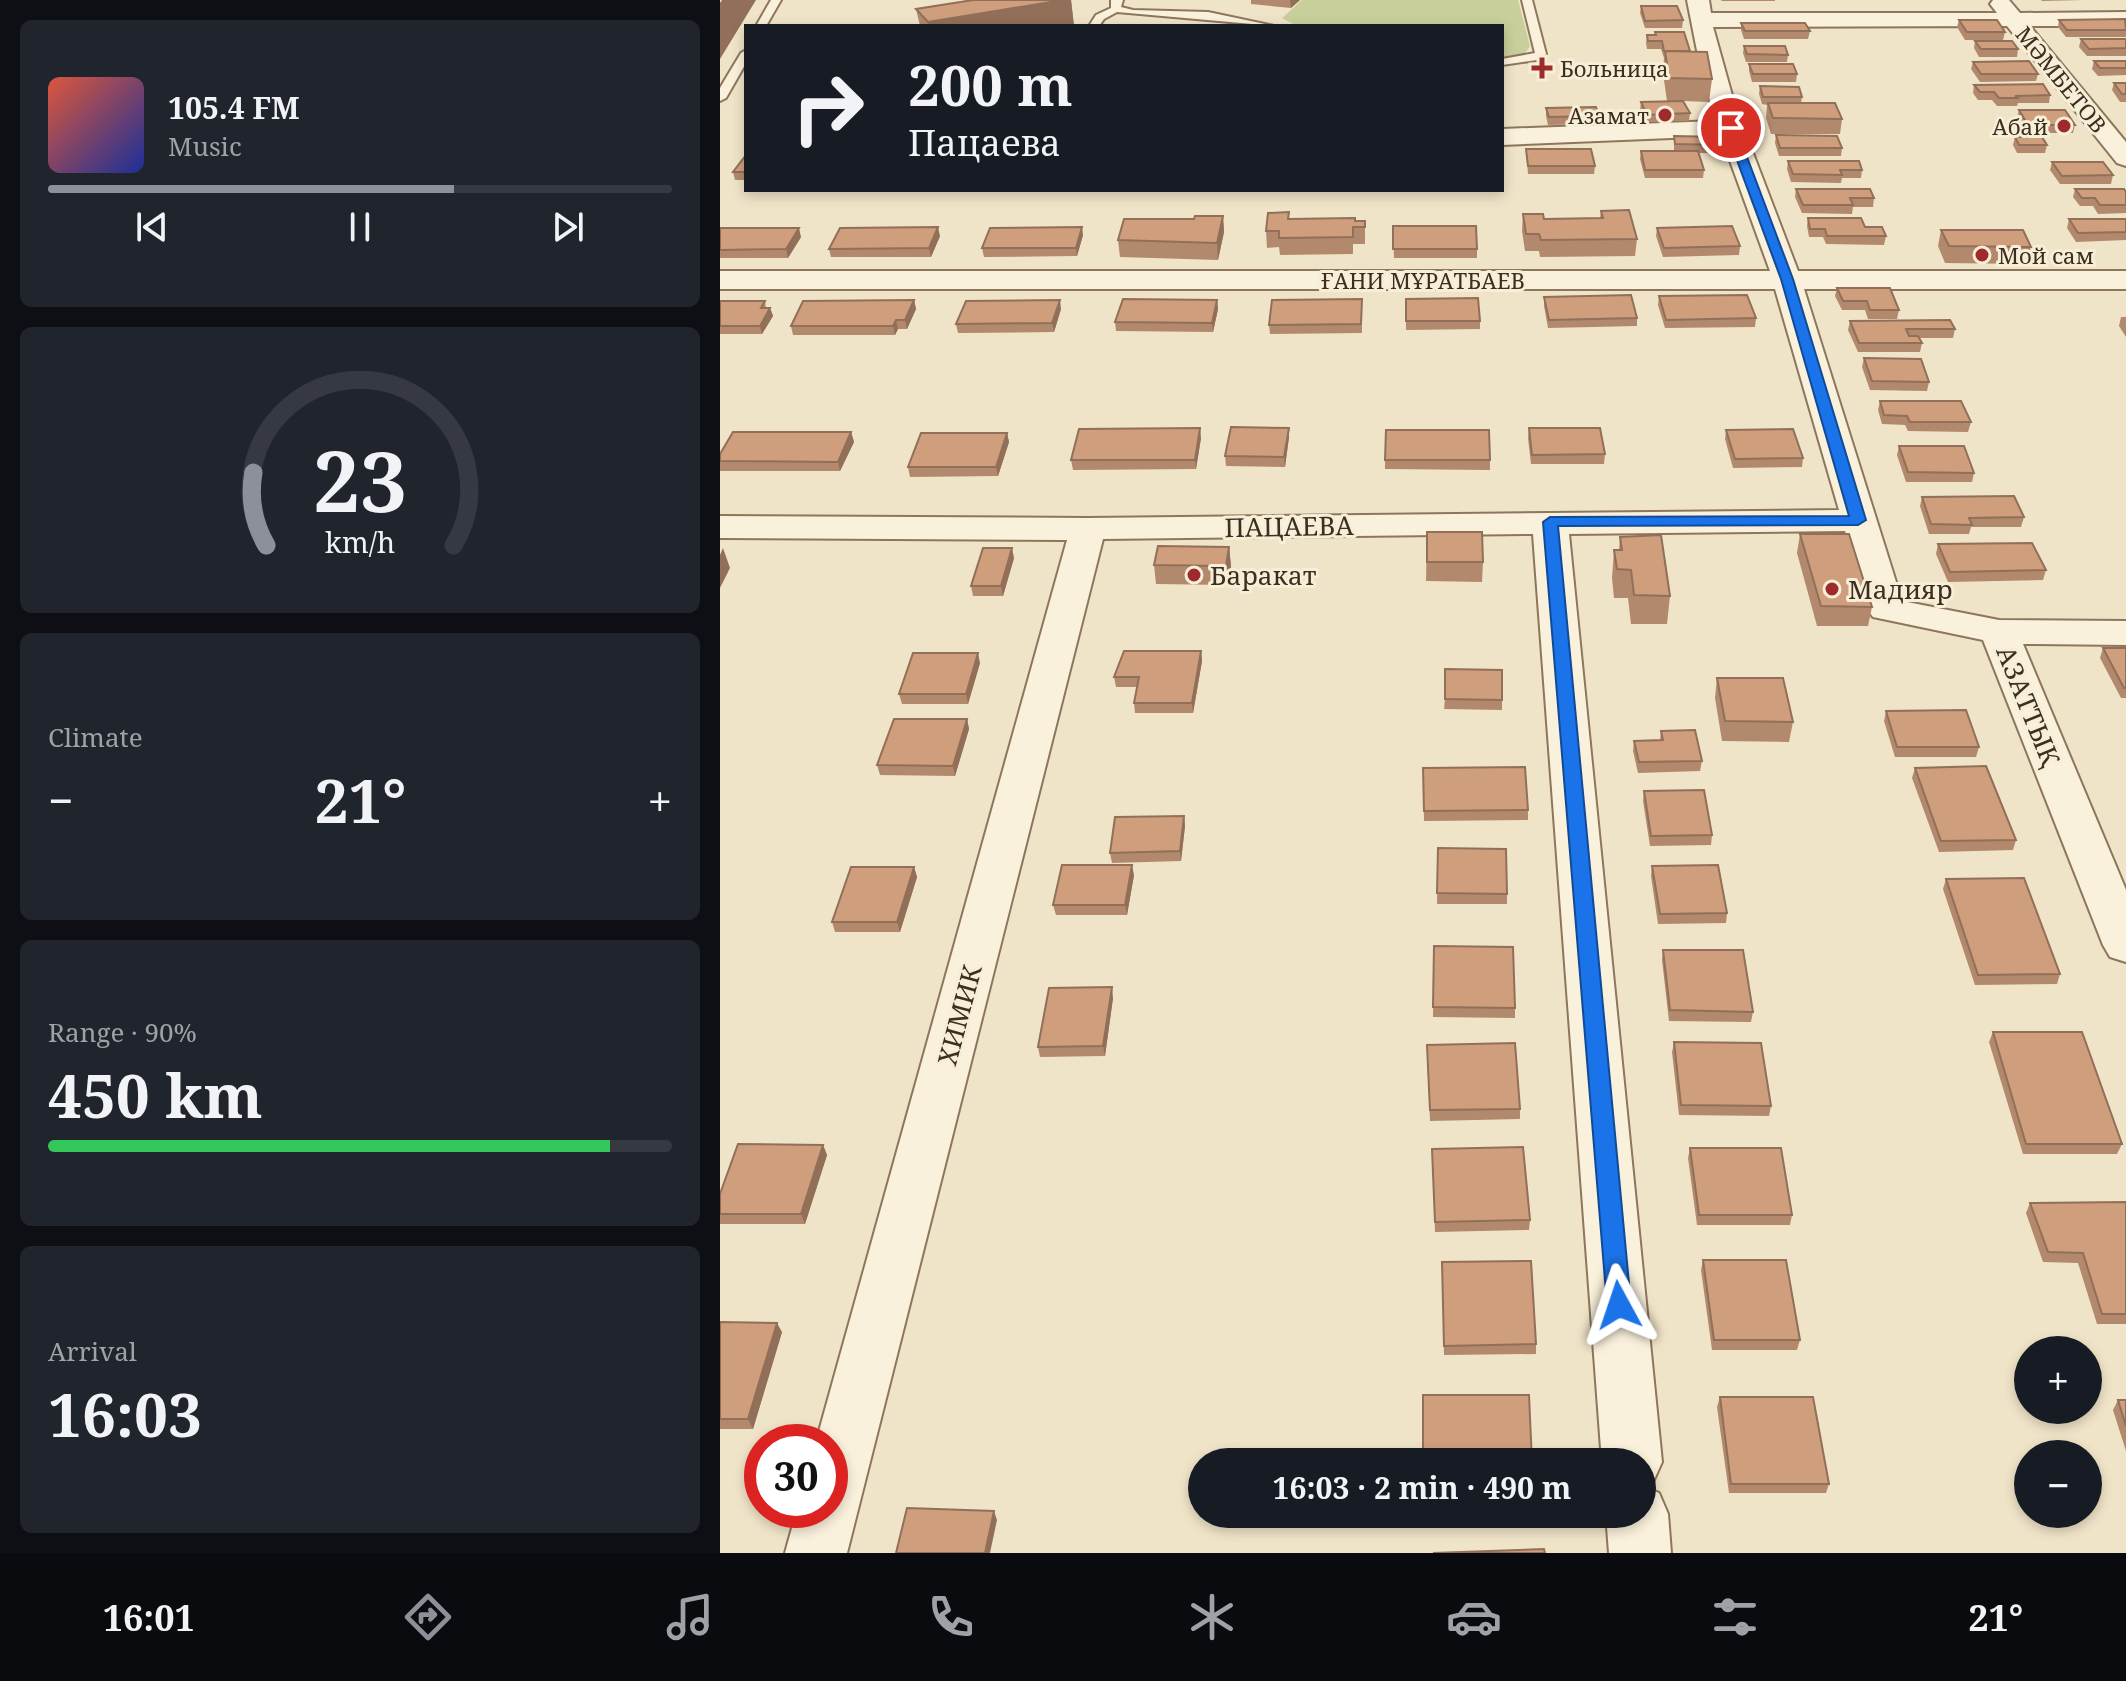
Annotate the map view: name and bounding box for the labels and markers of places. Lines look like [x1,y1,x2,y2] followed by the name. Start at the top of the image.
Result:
[1560,53,1669,83] place label: Больница
[1531,57,1553,79] marker: Больница
[1697,94,1765,162] pin
[1568,100,1649,130] place label: Азамат
[1656,106,1674,124] marker: Азамат
[1992,111,2048,141] place label: Абай
[2055,117,2073,135] marker: Абай
[1998,240,2094,270] place label: Мой сам
[1973,246,1991,264] marker: Мой сам
[1210,557,1317,593] place label: Баракат
[1185,566,1203,584] marker: Баракат
[1848,571,1953,607] place label: Мадияр
[1823,580,1841,598] marker: Мадияр

